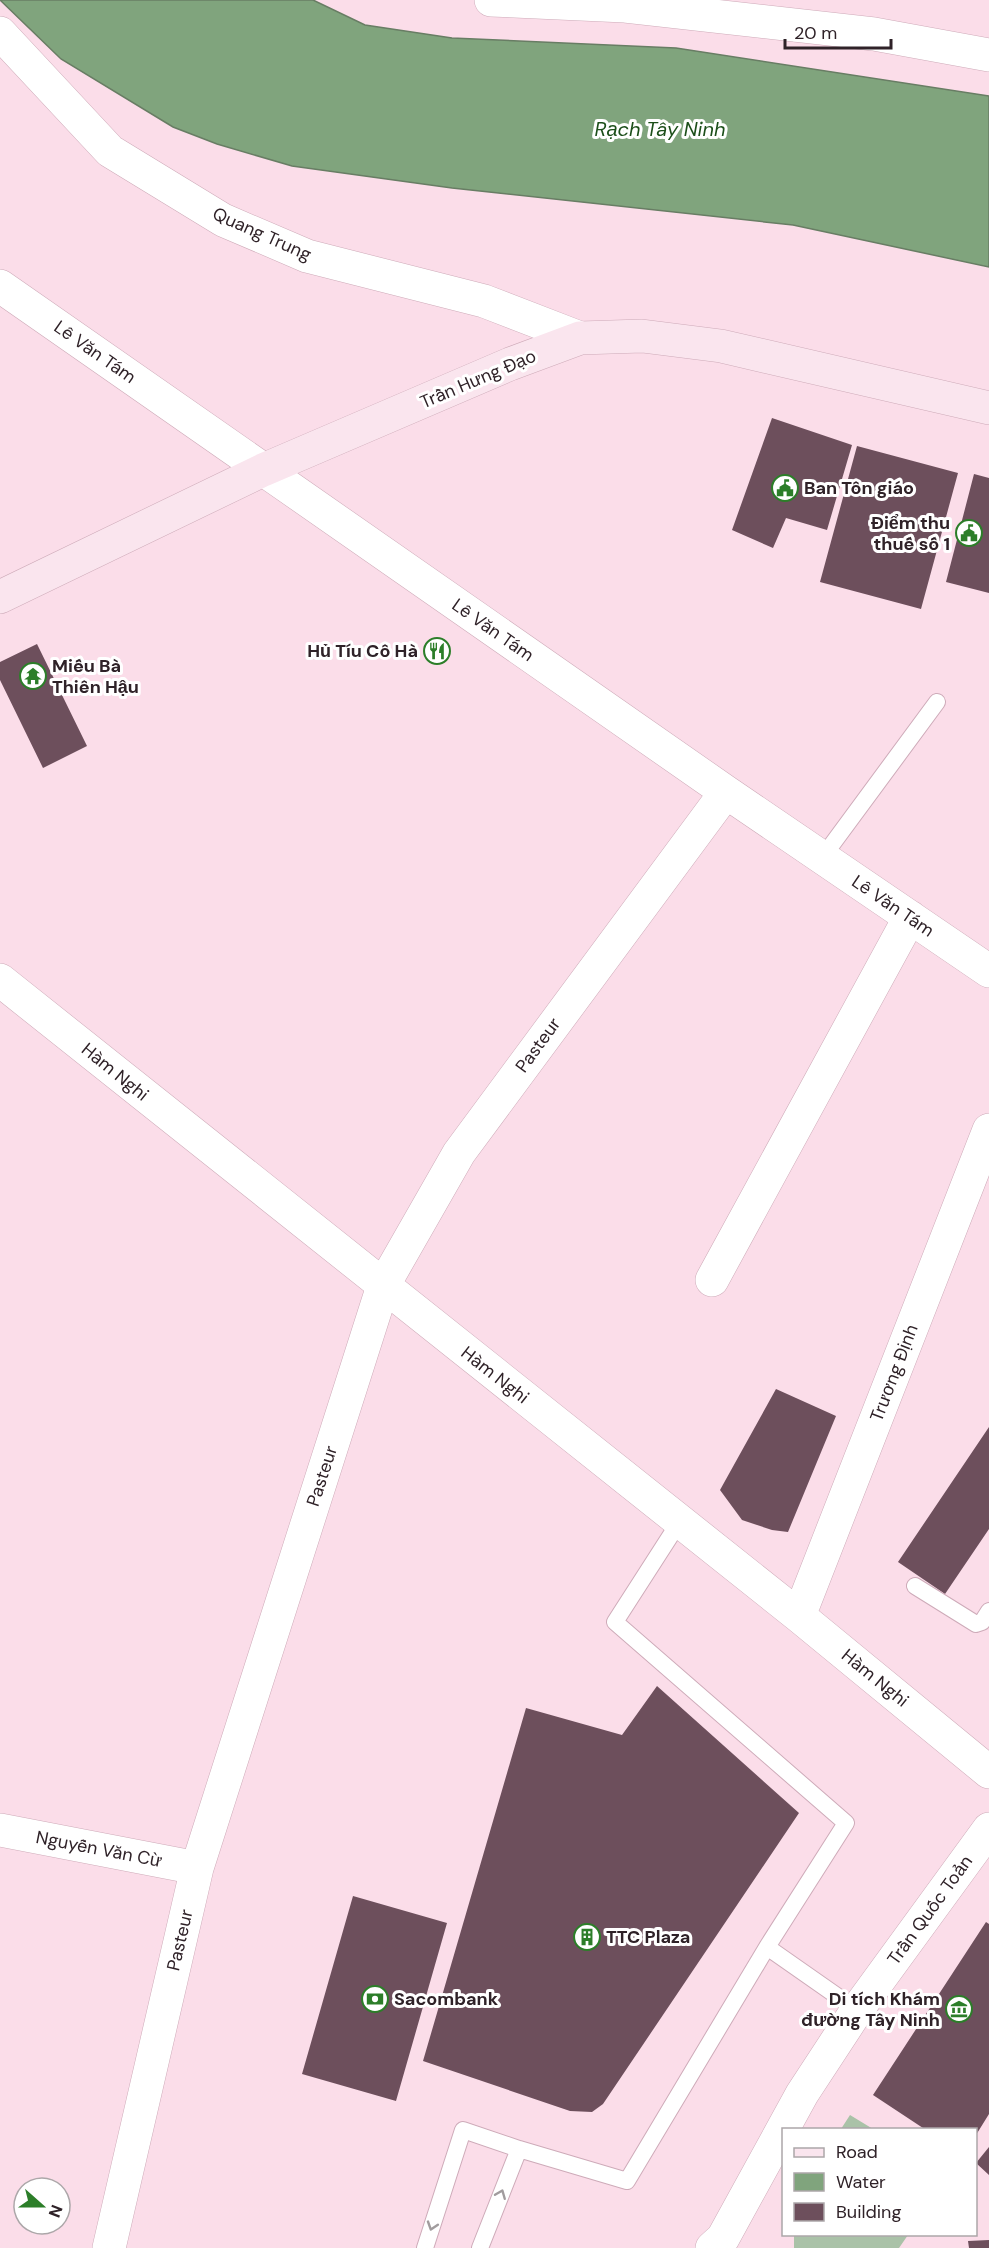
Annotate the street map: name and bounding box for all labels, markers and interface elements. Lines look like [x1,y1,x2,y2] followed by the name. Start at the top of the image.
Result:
[785,12,892,50] scale bar
[794,21,837,45] text: 20 m
[595,116,725,142] water label: Rạch Tây Ninh
[209,202,315,266] street label: Quang Trung
[49,315,141,389] street label: Lê Văn Tám
[416,344,540,414] street label: Trần Hưng Đạo
[770,473,800,503] public building icon: Ban Tôn giáo
[804,476,914,500] place label: Ban Tôn giáo
[871,511,950,556] place label: Điểm thu thuế số 1
[954,518,984,548] public building icon: Điểm thu thuế số 1
[447,593,539,667] street label: Lê Văn Tám
[422,636,452,666] restaurant icon: Hủ Tíu Cô Hà
[307,639,418,663] place label: Hủ Tíu Cô Hà
[52,654,139,699] place label: Miếu Bà Thiên Hậu
[18,661,48,691] temple icon: Miếu Bà Thiên Hậu
[847,870,939,942] street label: Lê Văn Tám
[510,1012,566,1077] street label: Pasteur
[76,1037,154,1107] street label: Hàm Nghi
[864,1321,924,1425] street label: Trương Định
[456,1341,534,1409] street label: Hàm Nghi
[301,1442,343,1509] street label: Pasteur
[836,1643,914,1713] street label: Hàm Nghi
[34,1825,164,1873] street label: Nguyễn Văn Cừ
[882,1850,978,1970] street label: Trần Quốc Toản
[161,1907,199,1973] street label: Pasteur
[572,1922,602,1952] building icon: TTC Plaza
[606,1925,690,1949] place label: TTC Plaza
[360,1984,390,2014] bank icon: Sacombank
[394,1987,499,2011] place label: Sacombank
[801,1987,940,2032] place label: Di tích Khám đường Tây Ninh
[944,1994,974,2024] museum icon: Di tích Khám đường Tây Ninh
[782,2128,977,2236] legend
[836,2140,878,2164] text: Road
[836,2170,886,2194] text: Water
[12,2176,72,2236] north arrow
[494,2189,506,2200] one-way arrow
[836,2200,901,2224] text: Building
[44,2202,67,2220] text: N
[427,2220,439,2231] one-way arrow

